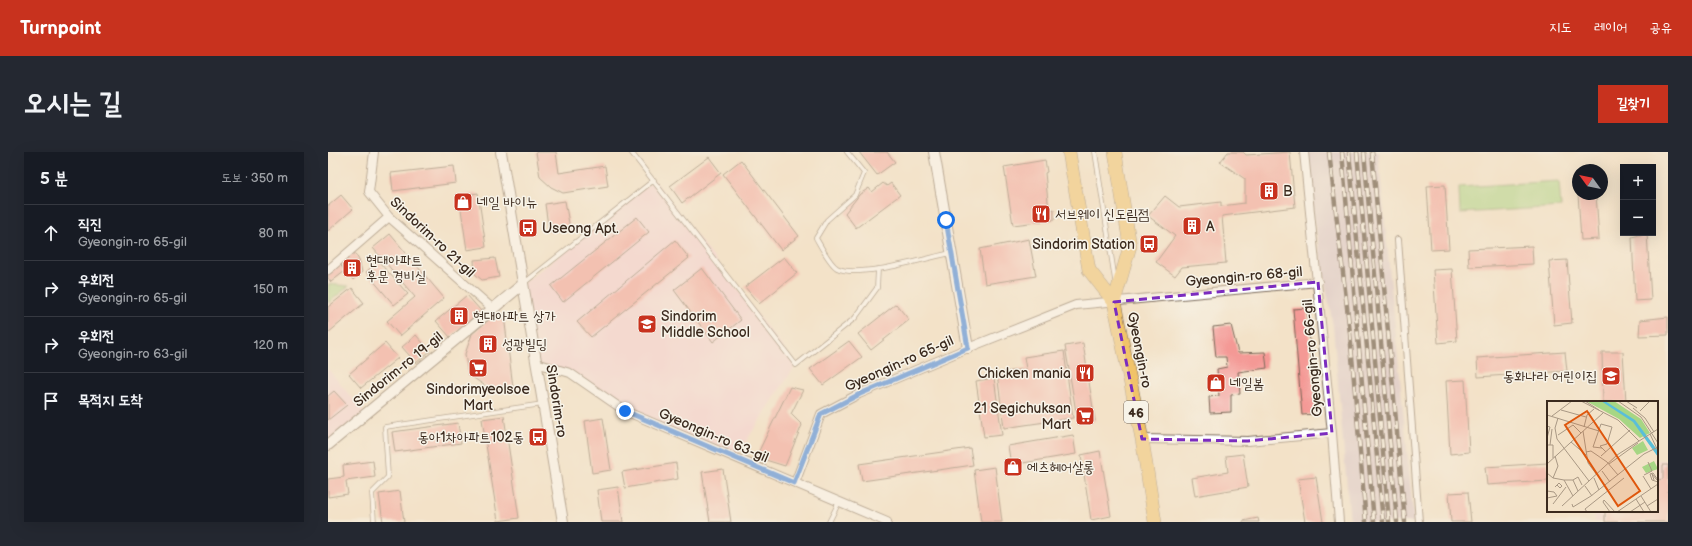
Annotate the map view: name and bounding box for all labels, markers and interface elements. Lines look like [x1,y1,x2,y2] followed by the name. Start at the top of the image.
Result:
[20,17,101,40] text: Turnpoint
[1549,19,1572,36] text: 지도
[1594,19,1627,36] text: 레이어
[1649,19,1672,36] text: 공유
[1598,85,1668,123] button: 길찾기
[24,87,122,120] text: 오시는 길
[1572,164,1608,200] north arrow
[1620,164,1656,236] map controls
[1620,164,1656,200] button: +
[40,169,68,189] text: 5 분
[221,170,288,186] text: 도보 · 350 m
[1258,180,1280,202] building icon: B
[1283,183,1293,200] place label: B
[452,191,474,213] shop icon: 네일 바이뉴
[387,194,479,281] street label: Sindorim-ro 21-gil
[477,194,537,211] place label: 네일 바이뉴
[1620,200,1656,236] button: −
[1030,203,1052,225] restaurant icon: 서브웨이 신도림점
[1055,206,1149,223] place label: 서브웨이 신도림점
[937,211,955,229] route start
[78,215,102,234] text: 직진
[1181,215,1203,237] building icon: A
[517,217,539,239] bus stop icon: Useong Apt.
[1206,218,1215,235] place label: A
[542,220,619,237] place label: Useong Apt.
[40,222,62,244] icon: ahead
[259,225,288,241] text: 80 m
[1138,233,1160,255] bus stop icon: Sindorim Station
[78,234,187,250] text: Gyeongin-ro 65-gil
[1032,236,1135,253] place label: Sindorim Station
[366,252,426,285] place label: 현대아파트 후문 경비실
[341,257,363,279] building icon: 현대아파트 후문 경비실
[1185,263,1303,290] street label: Gyeongin-ro 68-gil
[78,271,114,290] text: 우회전
[40,278,62,300] icon: right
[254,281,288,297] text: 150 m
[78,290,187,306] text: Gyeongin-ro 65-gil
[1299,299,1326,417] street label: Gyeongin-ro 66-gil
[448,305,470,327] building icon: 현대아파트 상가
[473,308,556,325] place label: 현대아파트 상가
[661,308,750,341] place label: Sindorim Middle School
[1124,311,1155,390] street label: Gyeongin-ro
[636,313,658,335] school or university icon: Sindorim Middle School
[78,327,114,346] text: 우회전
[350,328,447,411] street label: Sindorim-ro 19-gil
[842,332,956,395] street label: Gyeongin-ro 65-gil
[477,333,499,355] building icon: 성광빌딩
[40,334,62,356] icon: right
[502,336,547,353] place label: 성광빌딩
[253,337,288,353] text: 120 m
[78,346,187,362] text: Gyeongin-ro 63-gil
[467,357,489,379] supermarket icon: Sindorimyeolsoe Mart
[1074,362,1096,384] restaurant icon: Chicken mania
[542,364,571,439] street label: Sindorim-ro
[977,365,1071,382] place label: Chicken mania
[1600,365,1622,387] school or university icon: 동화나라 어린이집
[1503,368,1597,385] place label: 동화나라 어린이집
[1205,372,1227,394] shop icon: 네일봄
[1230,375,1264,392] place label: 네일봄
[426,381,530,414] place label: Sindorimyeolsoe Mart
[40,390,62,412] icon: arrive
[78,391,142,410] text: 목적지 도착
[973,400,1072,433] place label: 21 Segichuksan Mart
[1124,401,1148,423] road number: 46
[1547,401,1658,512] inset map
[616,402,634,420] route end
[656,405,771,466] street label: Gyeongin-ro 63-gil
[1074,405,1096,427] supermarket icon: 21 Segichuksan Mart
[527,426,549,448] bus stop icon: 동아1차아파트102동
[418,429,524,446] place label: 동아1차아파트102동
[1002,456,1024,478] shop icon: 에츠헤어살롱
[1027,459,1095,476] place label: 에츠헤어살롱

